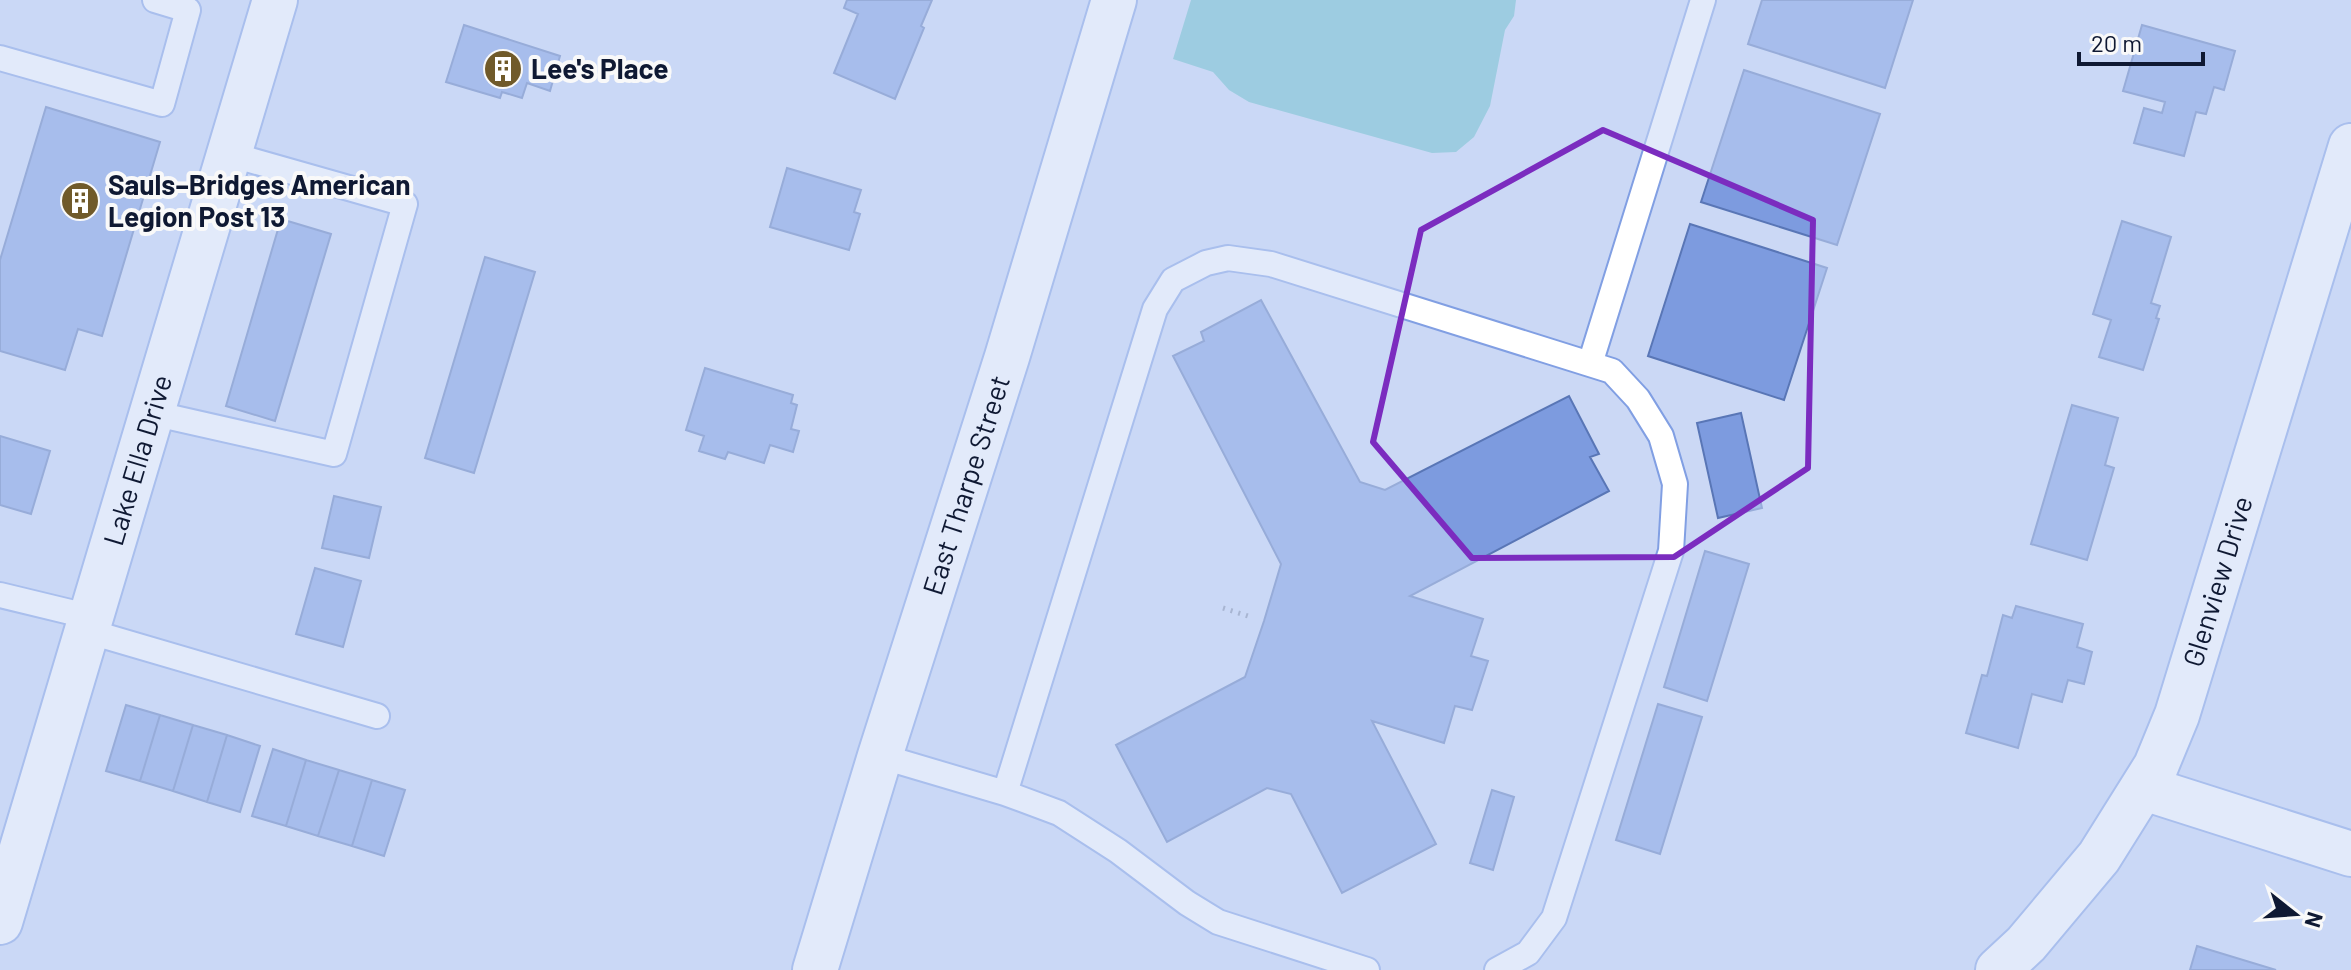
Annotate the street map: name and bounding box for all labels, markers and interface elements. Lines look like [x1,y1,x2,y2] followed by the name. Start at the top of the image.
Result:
[2079,16,2203,66] scale bar
[2091,28,2142,57] text: 20 m
[482,48,524,90] building icon: Lee's Place
[531,51,669,85] place label: Lee's Place
[108,167,411,233] place label: Sauls–Bridges American Legion Post 13
[59,180,101,222] building icon: Sauls–Bridges American Legion Post 13
[95,370,178,549] street label: Lake Ella Drive
[914,371,1016,599] street label: East Tharpe Street
[2175,492,2259,671] street label: Glenview Drive
[2255,874,2335,954] north arrow
[2301,909,2330,931] text: N

